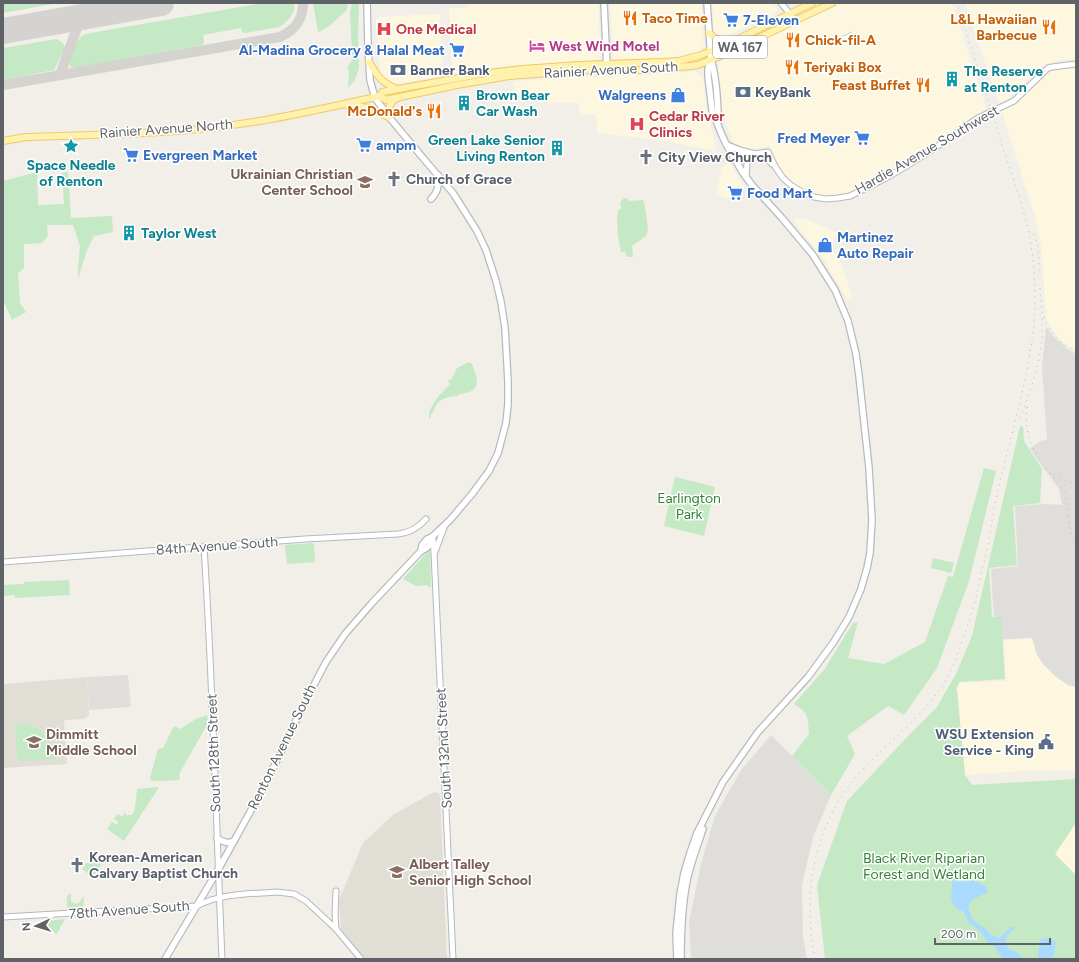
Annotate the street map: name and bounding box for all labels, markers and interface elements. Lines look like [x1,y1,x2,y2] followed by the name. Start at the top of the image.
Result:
[621,9,639,27] restaurant icon: Taco Time
[642,10,708,27] place label: Taco Time
[722,11,740,29] supermarket icon: 7-Eleven
[950,11,1037,44] place label: L&L Hawaiian Barbecue
[743,12,799,29] place label: 7-Eleven
[1040,18,1058,36] restaurant icon: L&L Hawaiian Barbecue
[375,20,393,38] hospital icon: One Medical
[396,21,476,38] place label: One Medical
[784,31,802,49] restaurant icon: Chick-fil-A
[805,32,876,49] place label: Chick-fil-A
[713,36,767,58] road number: WA 167
[528,37,546,55] hotel icon: West Wind Motel
[549,38,659,55] place label: West Wind Motel
[448,41,466,59] supermarket icon: Al-Madina Grocery & Halal Meat
[239,42,445,59] place label: Al-Madina Grocery & Halal Meat
[543,58,679,82] street label: Rainier Avenue South
[783,58,801,76] restaurant icon: Teriyaki Box
[804,59,882,76] place label: Teriyaki Box
[389,61,407,79] bank icon: Banner Bank
[410,62,490,79] place label: Banner Bank
[964,63,1043,96] place label: The Reserve at Renton
[943,70,961,88] building icon: The Reserve at Renton
[914,76,932,94] restaurant icon: Feast Buffet
[832,77,911,94] place label: Feast Buffet
[734,83,752,101] bank icon: KeyBank
[755,84,811,101] place label: KeyBank
[669,86,687,104] shop icon: Walgreens
[476,87,550,120] place label: Brown Bear Car Wash
[598,87,666,104] place label: Walgreens
[455,94,473,112] building icon: Brown Bear Car Wash
[425,102,443,120] restaurant icon: McDonald's
[852,102,1002,198] street label: Hardie Avenue Southwest
[347,103,422,120] place label: McDonald's
[649,108,725,141] place label: Cedar River Clinics
[628,115,646,133] hospital icon: Cedar River Clinics
[99,116,233,142] street label: Rainier Avenue North
[853,129,871,147] supermarket icon: Fred Meyer
[777,130,851,147] place label: Fred Meyer
[428,132,546,165] place label: Green Lake Senior Living Renton
[355,136,373,154] supermarket icon: ampm
[62,137,80,155] place icon: Space Needle of Renton
[376,137,416,154] place label: ampm
[548,139,566,157] building icon: Green Lake Senior Living Renton
[122,146,140,164] supermarket icon: Evergreen Market
[143,147,258,164] place label: Evergreen Market
[637,148,655,166] church icon: City View Church
[658,149,772,166] place label: City View Church
[27,157,116,190] place label: Space Needle of Renton
[230,166,353,199] place label: Ukrainian Christian Center School
[385,170,403,188] church icon: Church of Grace
[406,171,512,188] place label: Church of Grace
[356,173,374,191] school or university icon: Ukrainian Christian Center School
[726,184,744,202] supermarket icon: Food Mart
[747,185,813,202] place label: Food Mart
[120,224,138,242] building icon: Taylor West
[141,225,217,242] place label: Taylor West
[837,229,914,262] place label: Martinez Auto Repair
[816,236,834,254] shop icon: Martinez Auto Repair
[657,490,721,523] park label: Earlington Park
[155,533,279,559] street label: 84th Avenue South
[244,681,320,812] street label: Renton Avenue South
[432,687,456,809] street label: South 132nd Street
[203,693,225,813] street label: South 128th Street
[46,726,137,759] place label: Dimmitt Middle School
[935,726,1034,759] place label: WSU Extension Service - King
[25,733,43,751] school or university icon: Dimmitt Middle School
[1037,733,1055,751] public building icon: WSU Extension Service - King
[89,849,238,882] place label: Korean-American Calvary Baptist Church
[863,850,985,883] park label: Black River Riparian Forest and Wetland
[68,856,86,874] church icon: Korean-American Calvary Baptist Church
[409,856,531,889] place label: Albert Talley Senior High School
[388,863,406,881] school or university icon: Albert Talley Senior High School
[68,897,190,923] street label: 78th Avenue South
[16,906,56,946] north arrow
[935,920,1050,946] scale bar
[20,922,33,931] text: N
[941,927,976,941] text: 200 m

